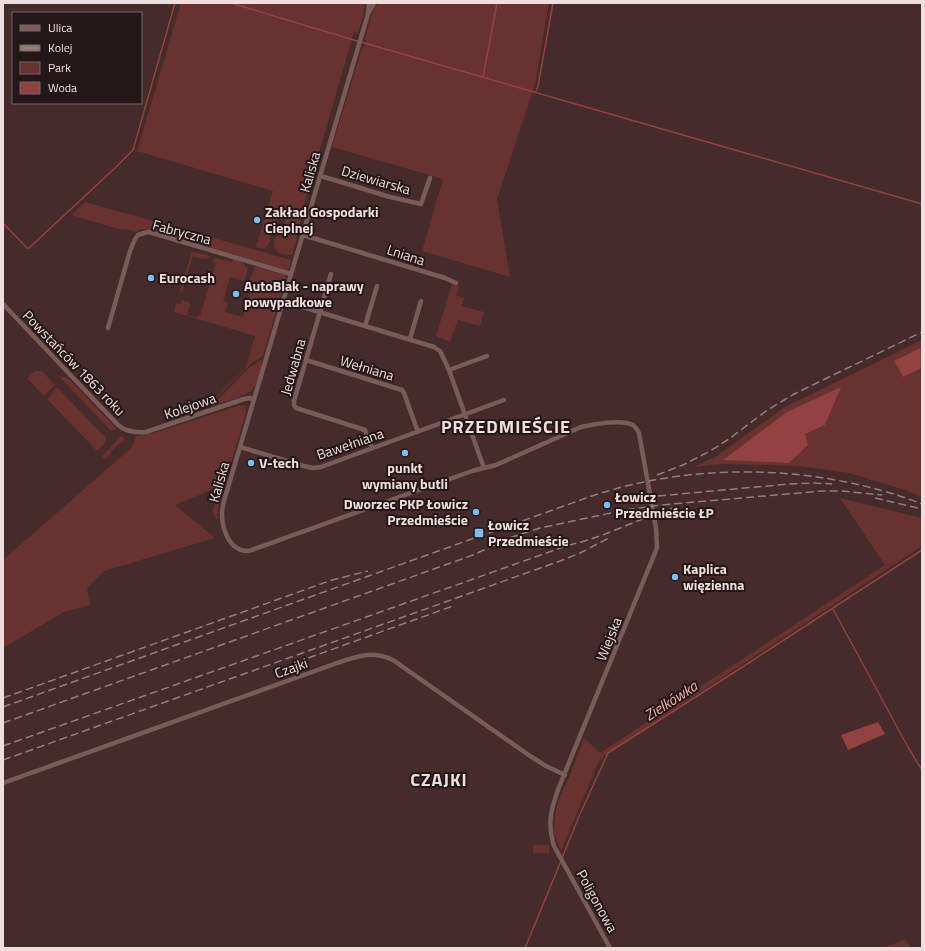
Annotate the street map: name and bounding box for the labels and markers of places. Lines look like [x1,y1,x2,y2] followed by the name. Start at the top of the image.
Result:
[265,201,379,238] place label: Zakład Gospodarki Cieplnej
[252,215,262,225] marker: Zakład Gospodarki Cieplnej
[159,267,215,288] place label: Eurocash
[146,273,156,283] marker: Eurocash
[244,275,364,312] place label: AutoBlak - naprawy powypadkowe
[231,289,241,299] marker: AutoBlak - naprawy powypadkowe
[400,448,410,458] marker: punkt wymiany butli
[259,452,299,473] place label: V-tech
[362,457,448,494] place label: punkt wymiany butli
[246,458,256,468] marker: V-tech
[614,486,714,523] place label: Łowicz Przedmieście ŁP
[344,493,468,530] place label: Dworzec PKP Łowicz Przedmieście
[602,500,612,510] marker: Łowicz Przedmieście ŁP
[471,507,481,517] marker: Dworzec PKP Łowicz Przedmieście
[487,514,569,551] place label: Łowicz Przedmieście
[473,527,485,539] marker: Łowicz Przedmieście
[683,558,744,595] place label: Kaplica więzienna
[670,572,680,582] marker: Kaplica więzienna

